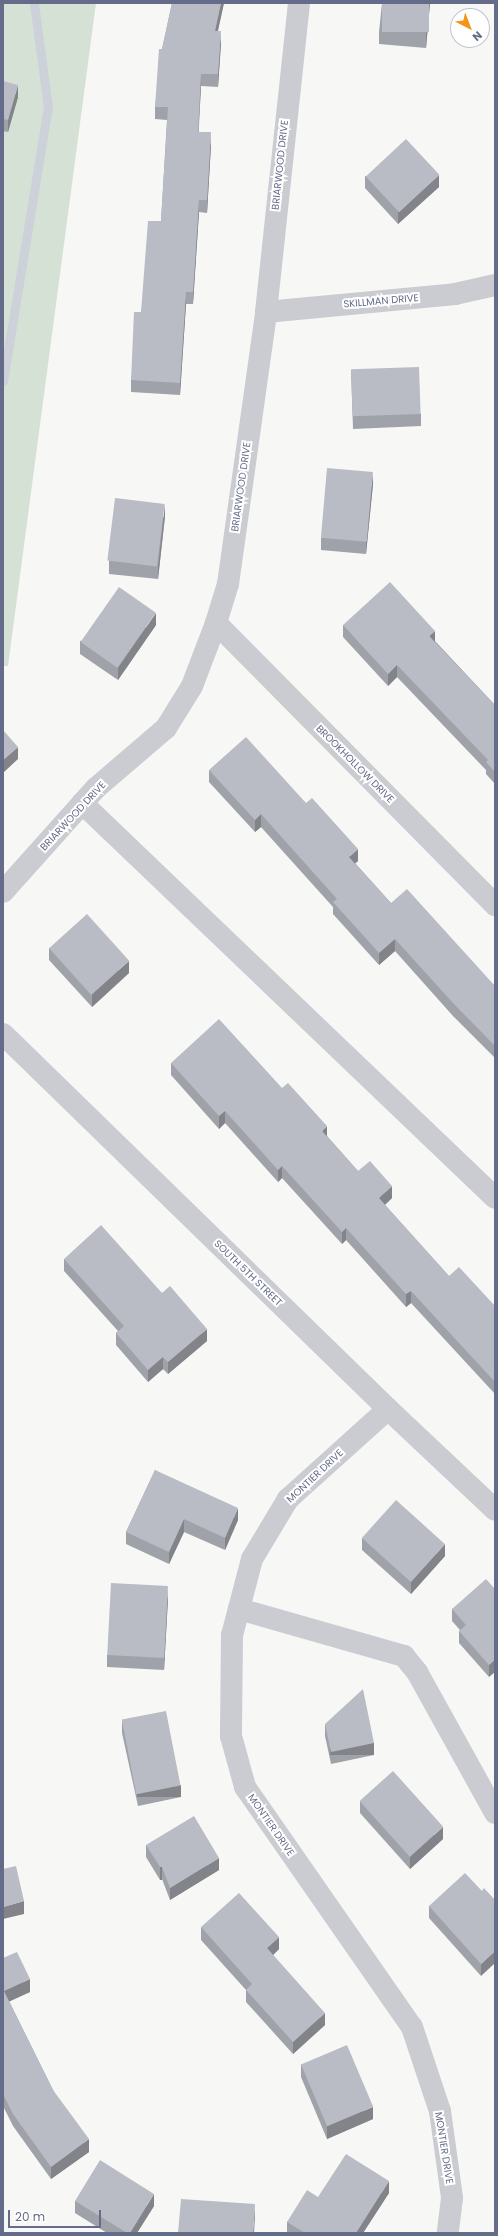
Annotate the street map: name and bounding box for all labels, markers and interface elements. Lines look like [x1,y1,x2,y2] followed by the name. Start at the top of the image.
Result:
[450,8,490,48] north arrow
[469,27,486,45] text: N
[269,120,291,210] street label: BRIARWOOD DRIVE
[343,292,419,310] street label: SKILLMAN DRIVE
[229,441,253,533] street label: BRIARWOOD DRIVE
[314,723,396,805] street label: BROOKHOLLOW DRIVE
[38,779,108,853] street label: BRIARWOOD DRIVE
[212,1237,284,1309] street label: SOUTH 5TH STREET
[284,1447,346,1505] street label: MONTIER DRIVE
[245,1792,297,1858] street label: MONTIER DRIVE
[432,2111,456,2185] street label: MONTIER DRIVE
[10,2202,103,2228] scale bar
[15,2208,45,2225] text: 20 m

